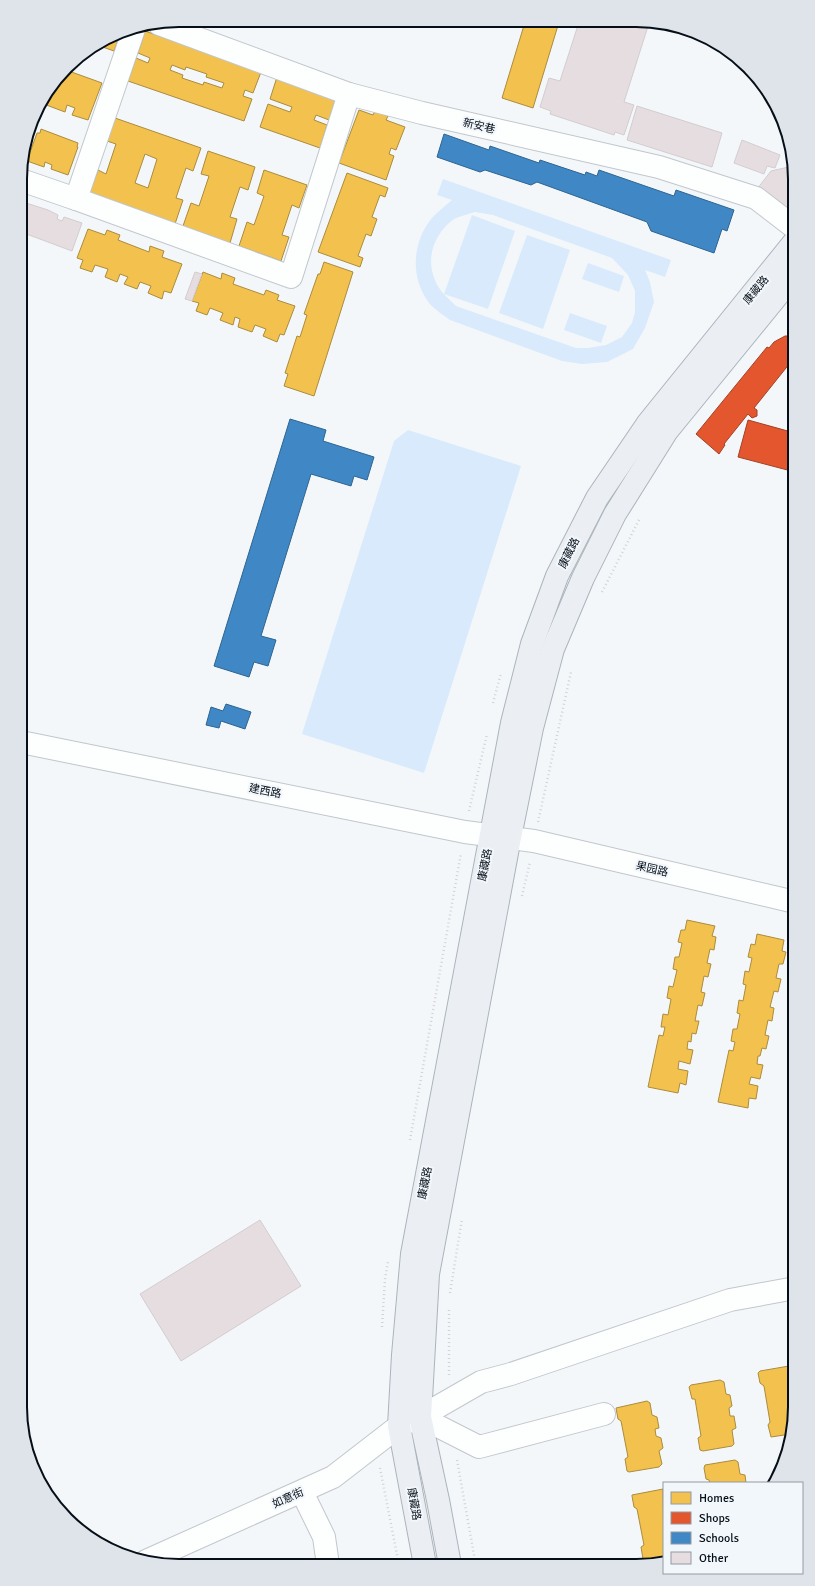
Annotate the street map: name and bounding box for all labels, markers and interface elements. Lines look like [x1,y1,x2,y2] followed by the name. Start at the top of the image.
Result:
[461,116,497,136] street label: 新安巷
[741,273,771,307] street label: 康藏路
[556,535,582,571] street label: 康藏路
[248,781,282,801] street label: 建西路
[475,848,495,882] street label: 康藏路
[634,859,670,879] street label: 果园路
[415,1166,435,1200] street label: 康藏路
[663,1482,803,1574] legend
[270,1485,306,1511] street label: 如意街
[405,1487,423,1521] street label: 康藏路
[699,1491,734,1506] text: Homes
[699,1511,730,1526] text: Shops
[699,1531,739,1546] text: Schools
[699,1551,729,1566] text: Other

